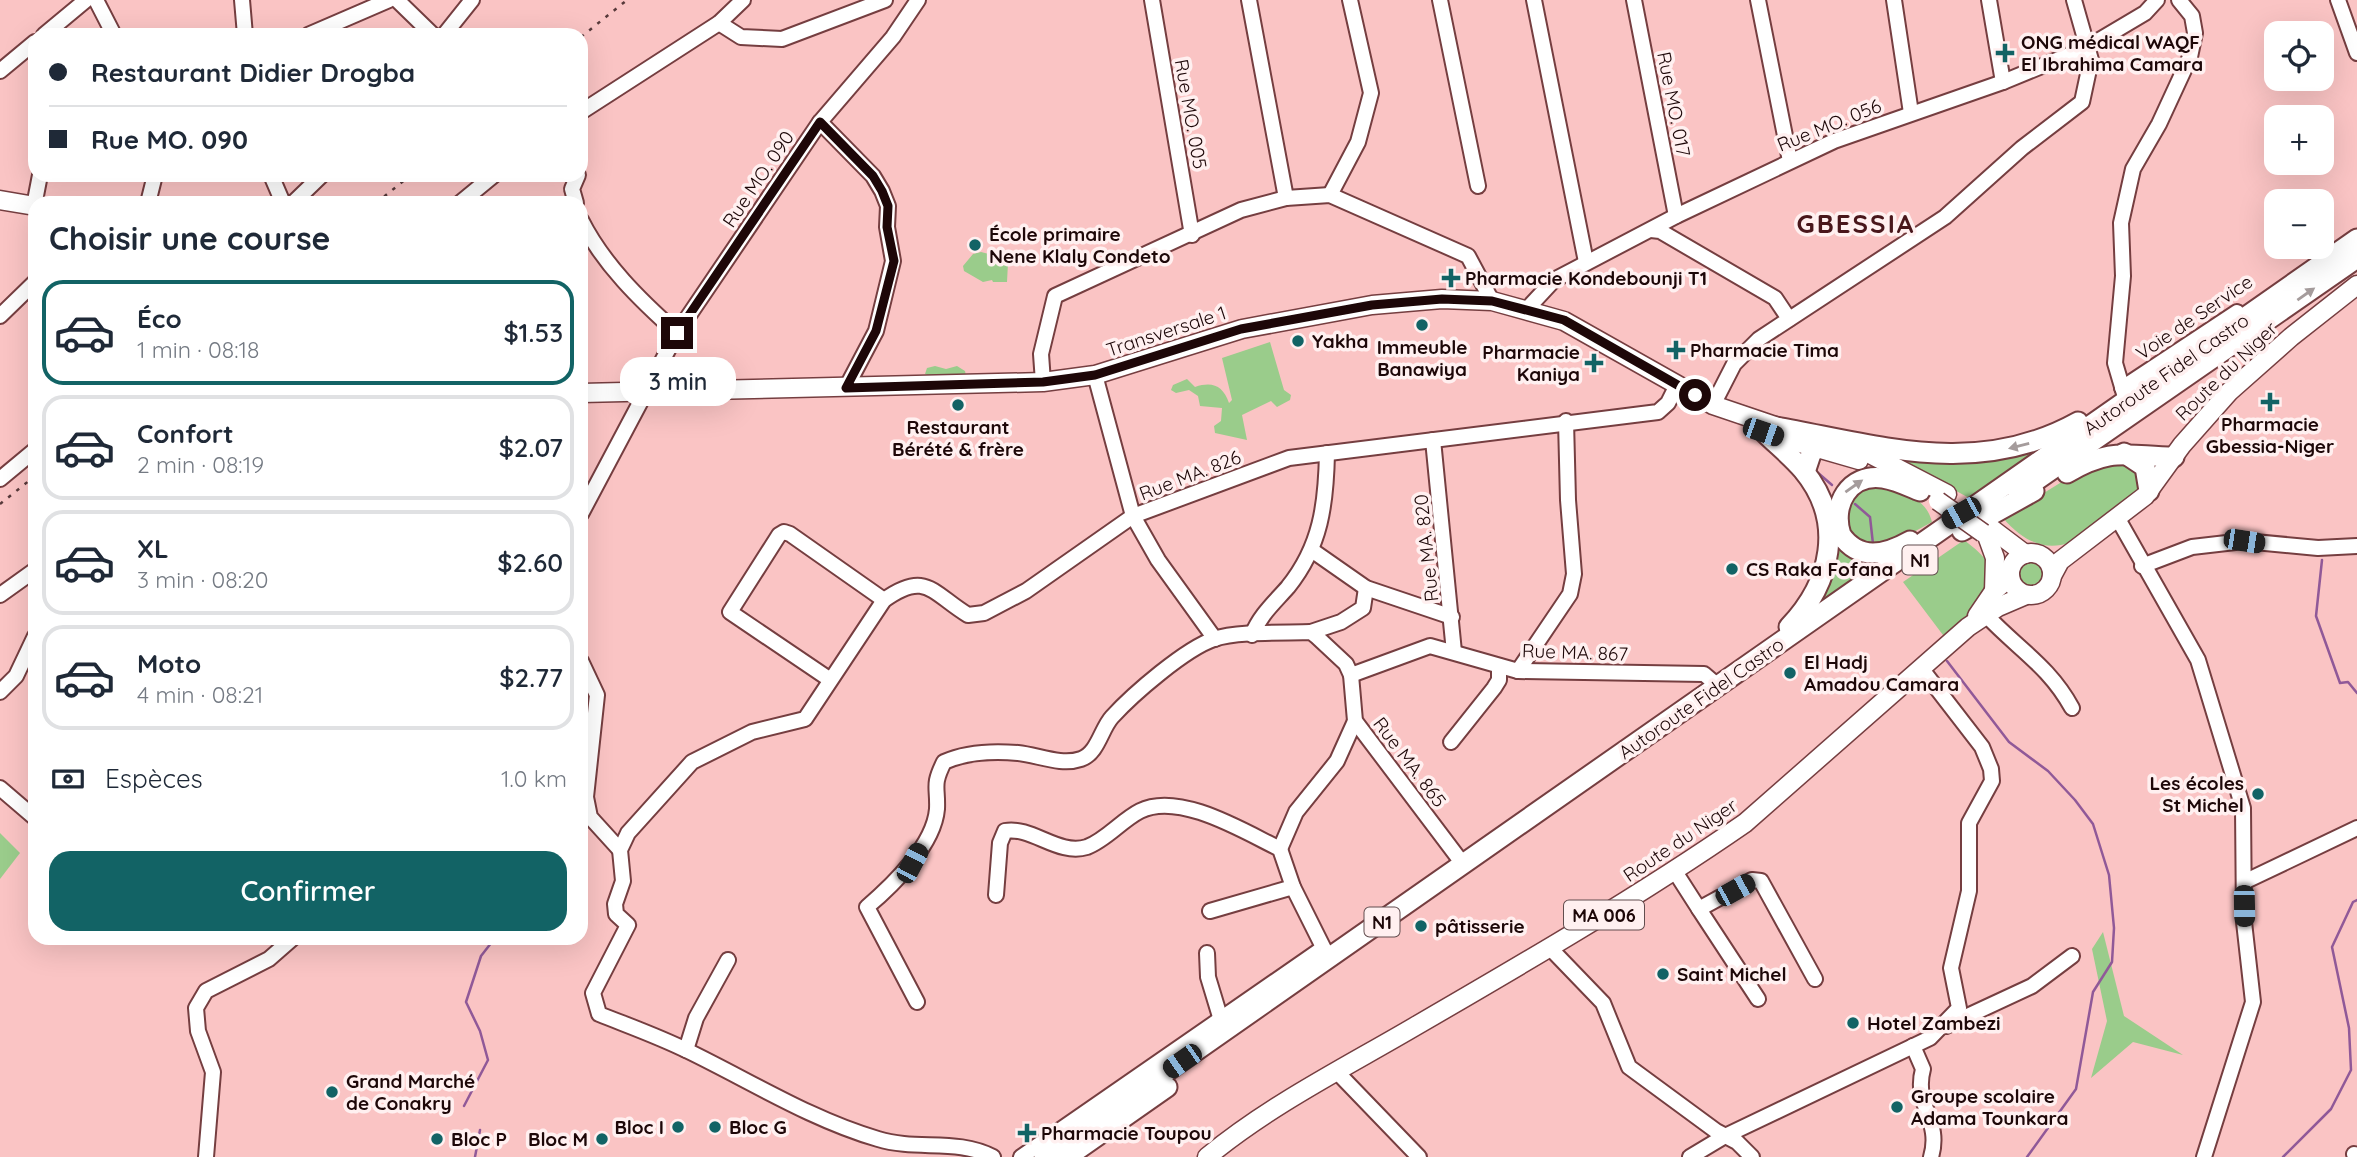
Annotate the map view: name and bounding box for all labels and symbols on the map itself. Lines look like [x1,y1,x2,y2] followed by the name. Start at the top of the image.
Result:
[2021,30,2203,76] place label: ONG médical WAQF El Ibrahima Camara
[1995,43,2015,63] marker: ONG médical WAQF El Ibrahima Camara
[1652,50,1696,159] street label: Rue MO. 017
[1170,57,1212,171] street label: Rue MO. 005
[1773,93,1885,157] street label: Rue MO. 056
[717,126,799,232] street label: Rue MO. 090
[1797,207,1915,240] district label: GBESSIA
[989,222,1171,268] place label: École primaire Nene Klaly Condeto
[967,237,983,253] marker: École primaire Nene Klaly Condeto
[1465,266,1707,290] place label: Pharmacie Kondebounji T1
[2131,269,2257,365] street label: Voie de Service
[1443,270,1459,286] marker: Pharmacie Kondebounji T1
[2297,287,2315,301] one-way arrow
[1103,300,1229,362] street label: Transversale 1
[2079,308,2253,440] street label: Autoroute Fidel Castro
[2170,316,2282,426] street label: Route du Niger
[661,317,693,349] route end
[1414,317,1430,333] marker: Immeuble Banawiya
[1312,329,1368,353] place label: Yakha
[1290,333,1306,349] marker: Yakha
[1377,335,1467,381] place label: Immeuble Banawiya
[1690,338,1839,362] place label: Pharmacie Tima
[1482,340,1580,386] place label: Pharmacie Kaniya
[1668,342,1684,358] marker: Pharmacie Tima
[1586,355,1602,371] marker: Pharmacie Kaniya
[619,358,735,406] callout: 3 min
[1679,379,1711,411] route start
[2262,394,2278,410] marker: Pharmacie Gbessia-Niger
[950,397,966,413] marker: Restaurant Bérété & frère
[2206,412,2334,458] place label: Pharmacie Gbessia-Niger
[892,415,1024,461] place label: Restaurant Bérété & frère
[1740,415,1787,449] car
[2008,441,2030,452] one-way arrow
[1136,445,1244,505] street label: Rue MA. 826
[1845,479,1863,493] one-way arrow
[1408,493,1444,603] street label: Rue MA. 820
[1938,494,1985,532] car
[2222,527,2267,555] car
[1902,546,1938,574] road number: N1
[1746,557,1893,581] place label: CS Raka Fofana
[1724,561,1740,577] marker: CS Raka Fofana
[1614,632,1788,764] street label: Autoroute Fidel Castro
[1522,638,1629,666] street label: Rue MA. 867
[1804,650,1959,696] place label: El Hadj Amadou Camara
[1782,665,1798,681] marker: El Hadj Amadou Camara
[1368,712,1452,812] street label: Rue MA. 865
[2149,771,2244,817] place label: Les écoles St Michel
[2250,786,2266,802] marker: Les écoles St Michel
[1618,793,1742,887] street label: Route du Niger
[893,840,932,886] car
[1712,871,1759,909] car
[2234,885,2255,927] car
[1564,900,1644,930] road number: MA 006
[1364,908,1400,937] road number: N1
[1435,914,1525,938] place label: pâtisserie
[1413,918,1429,934] marker: pâtisserie
[1677,962,1787,986] place label: Saint Michel
[1655,966,1671,982] marker: Saint Michel
[1867,1011,2000,1035] place label: Hotel Zambezi
[1845,1015,1861,1031] marker: Hotel Zambezi
[1159,1040,1206,1082] car
[346,1069,475,1115] place label: Grand Marché de Conakry
[324,1084,340,1100] marker: Grand Marché de Conakry
[1911,1084,2068,1130] place label: Groupe scolaire Adama Tounkara
[1889,1099,1905,1115] marker: Groupe scolaire Adama Tounkara
[614,1115,664,1139] place label: Bloc I
[729,1115,787,1139] place label: Bloc G
[670,1119,686,1135] marker: Bloc I
[707,1119,723,1135] marker: Bloc G
[1041,1121,1212,1145] place label: Pharmacie Toupou
[1019,1125,1035,1141] marker: Pharmacie Toupou
[451,1127,507,1151] place label: Bloc P
[528,1127,588,1151] place label: Bloc M
[429,1131,445,1147] marker: Bloc P
[594,1131,610,1147] marker: Bloc M

